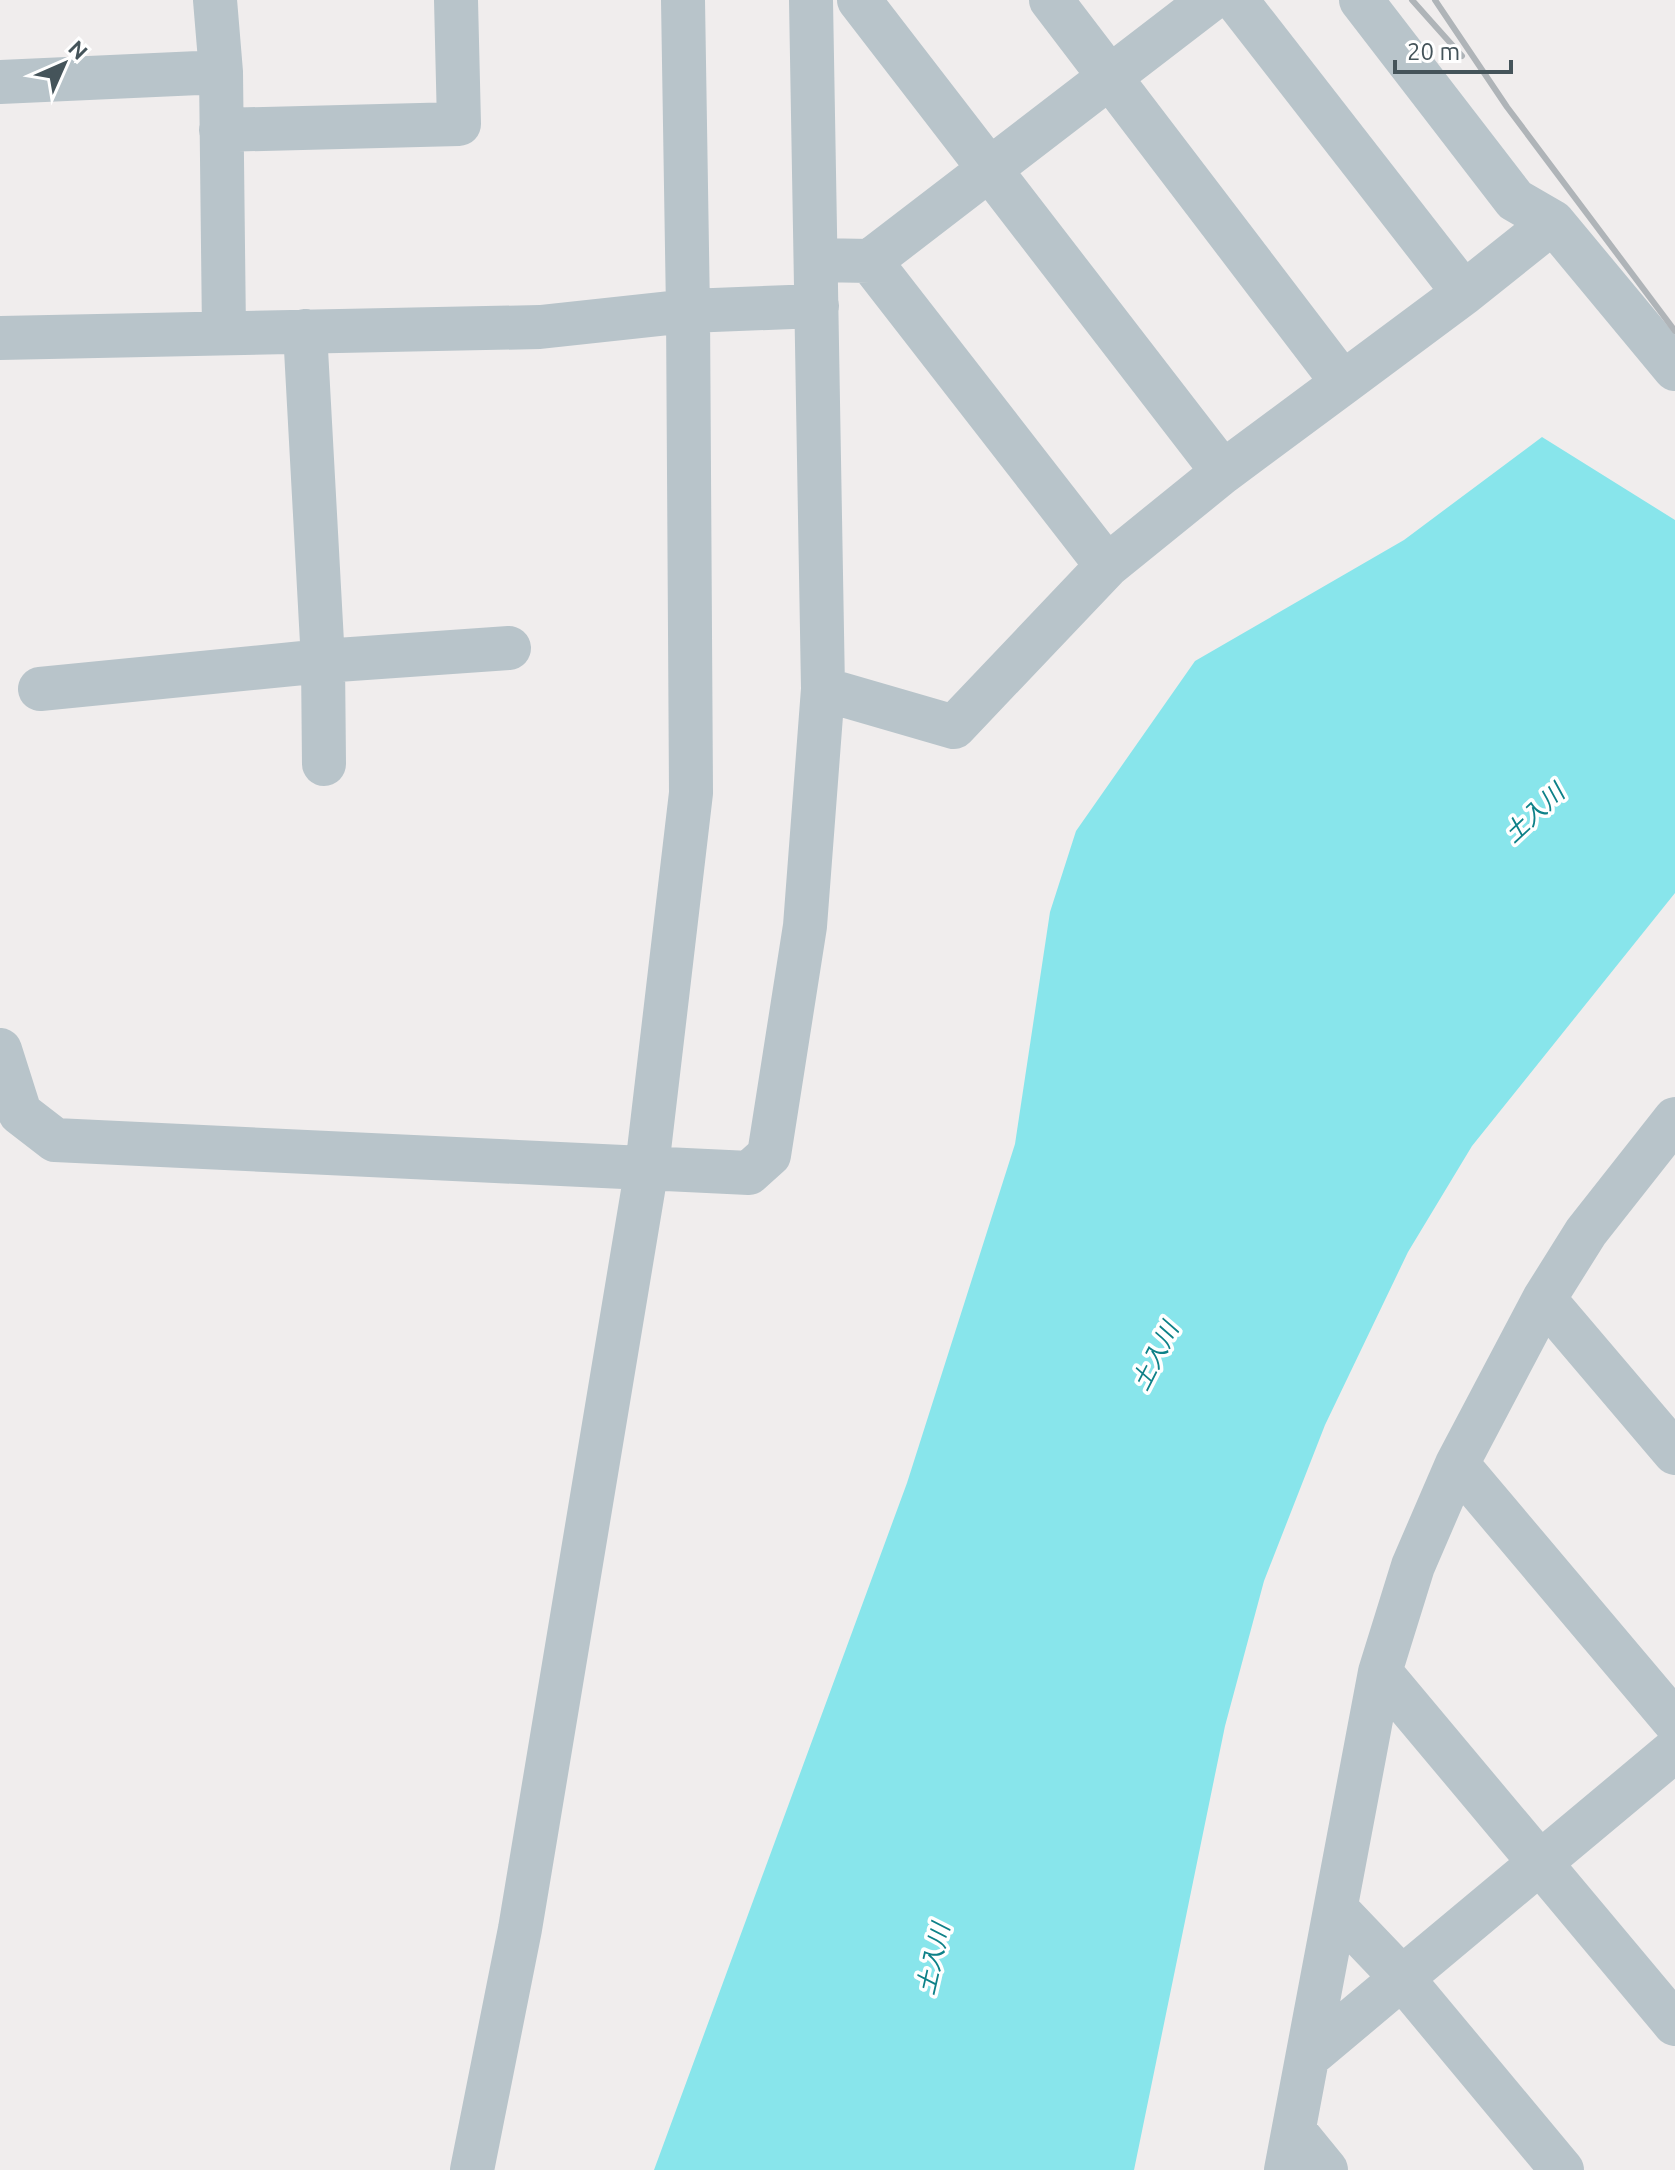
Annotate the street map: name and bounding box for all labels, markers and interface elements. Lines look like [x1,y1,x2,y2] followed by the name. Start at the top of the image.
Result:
[24,24,104,104] north arrow
[1395,24,1511,74] scale bar
[64,35,93,64] text: N
[1407,38,1460,65] text: 20 m
[1498,777,1572,847] water label: 土入川
[1127,1315,1185,1394] water label: 土入川
[912,1918,955,1997] water label: 土入川

